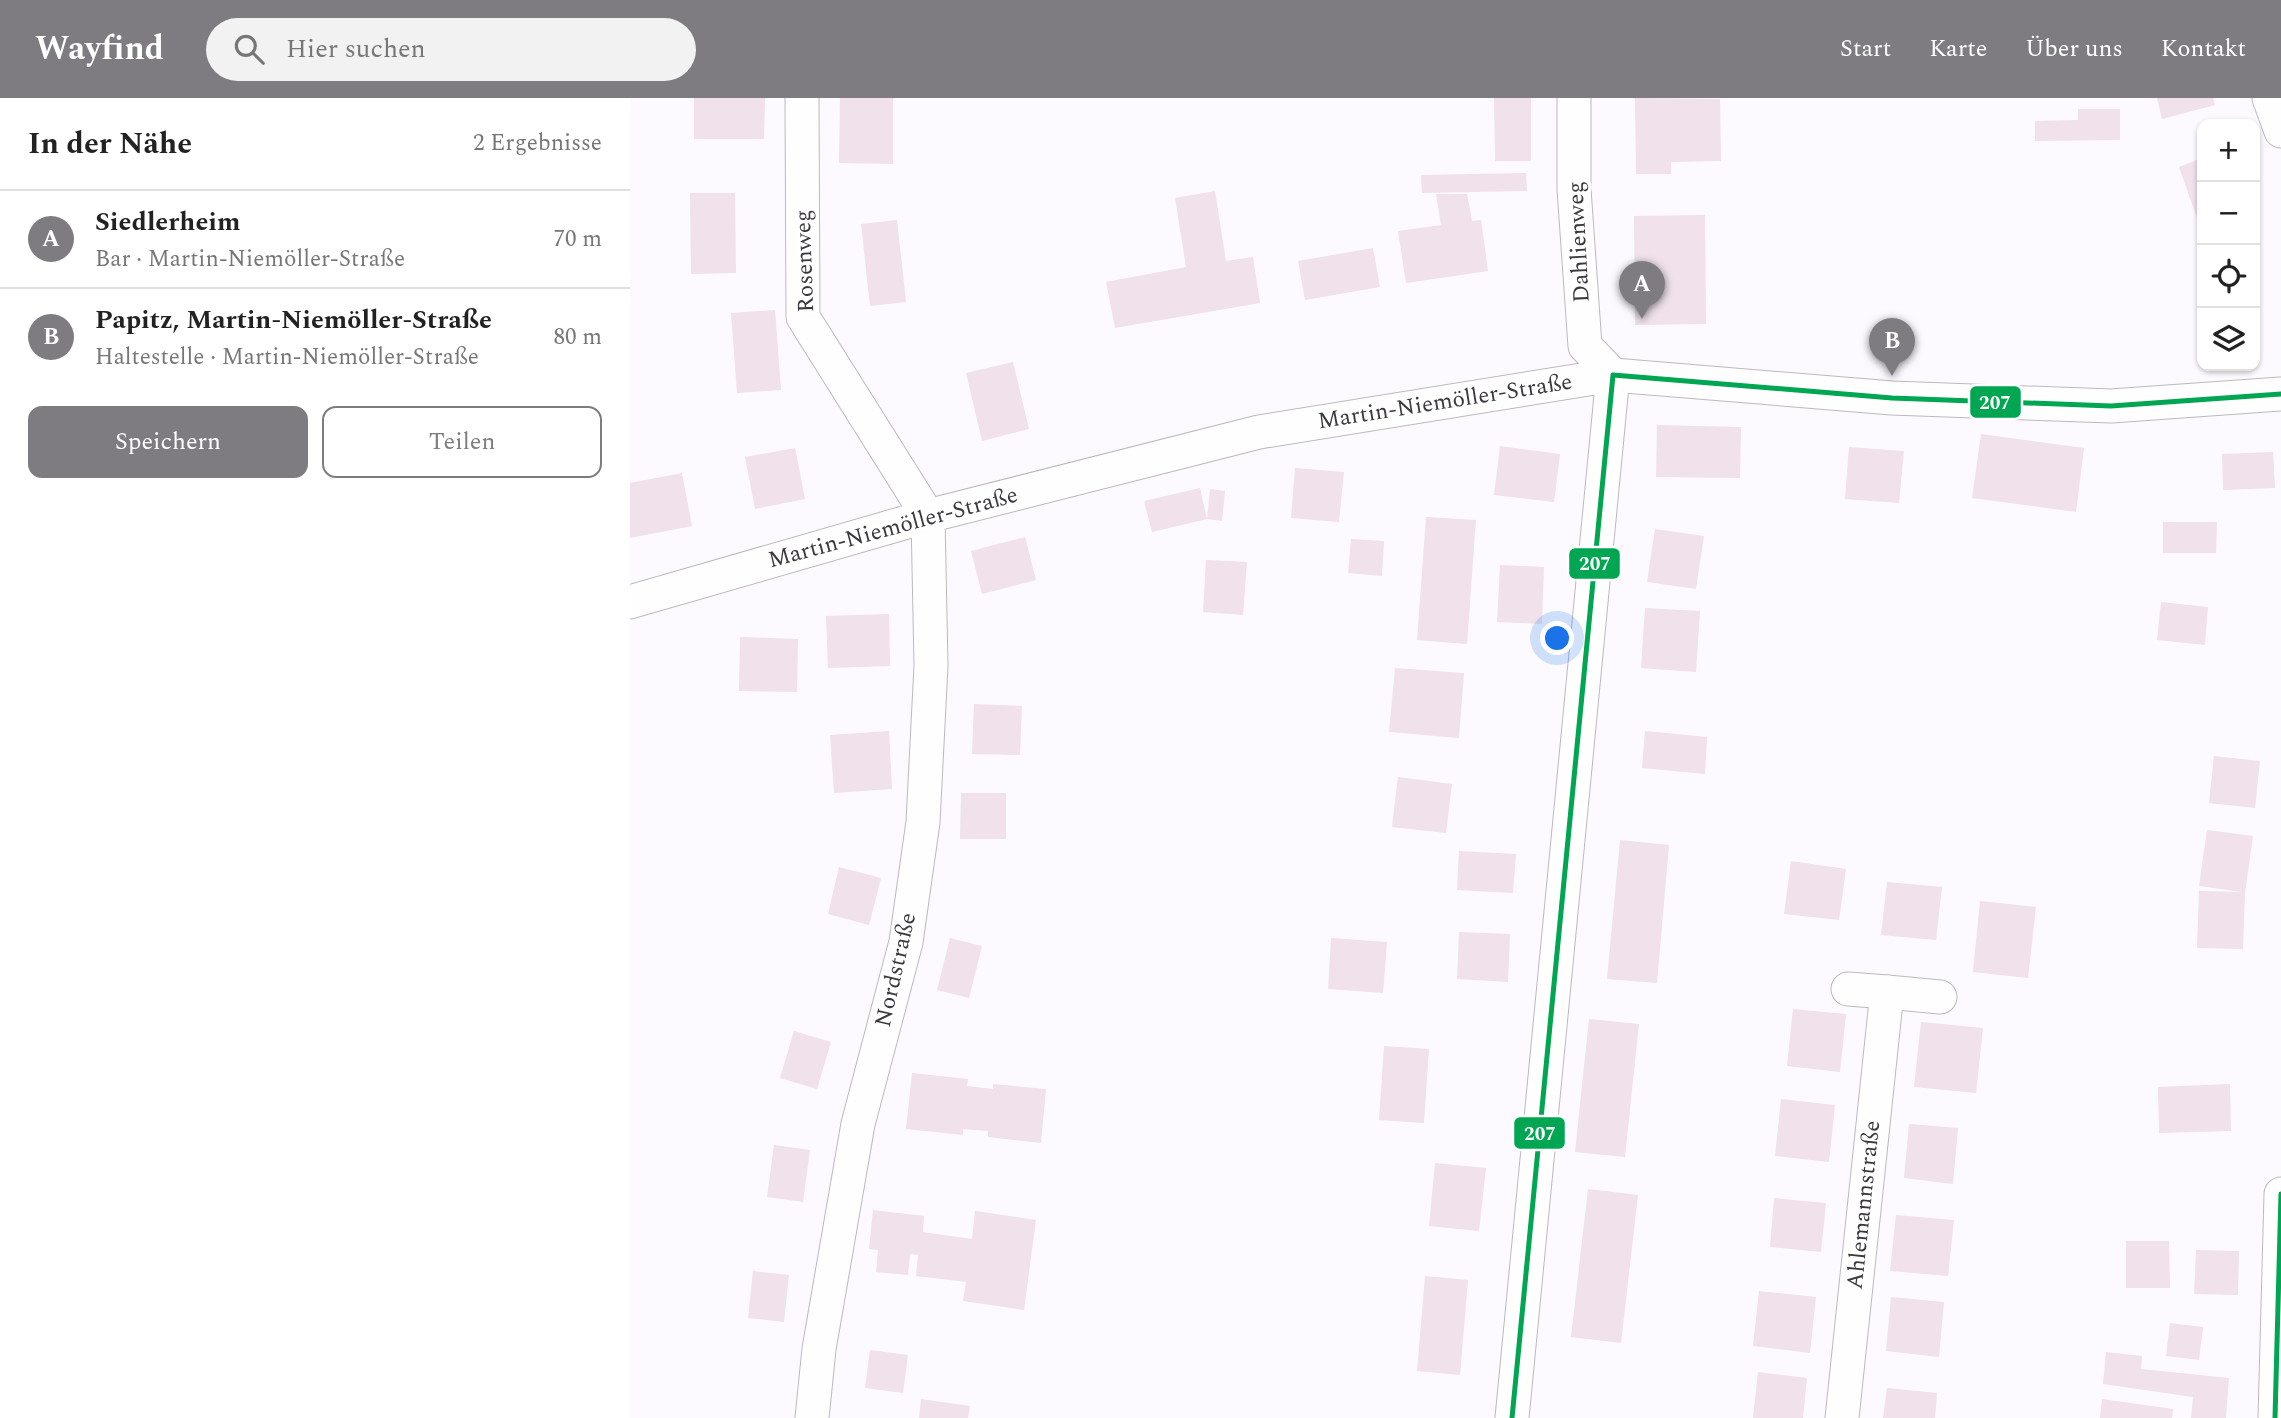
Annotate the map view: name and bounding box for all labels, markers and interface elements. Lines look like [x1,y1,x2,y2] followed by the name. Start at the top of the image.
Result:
[206,18,696,81] search box
[35,24,164,74] text: Wayfind
[286,29,426,69] text: Hier suchen
[230,30,268,68] icon: search
[1840,31,1891,67] text: Start
[1929,31,1987,67] text: Karte
[2025,31,2123,67] text: Über uns
[2161,31,2246,67] text: Kontakt
[2197,119,2260,371] map controls
[2197,119,2260,182] button: +
[28,121,192,167] text: In der Nähe
[473,126,602,161] text: 2 Ergebnisse
[1558,180,1600,304] street label: Dahlienweg
[2197,182,2260,245] button: −
[95,202,240,242] text: Siedlerheim
[786,209,824,313] street label: Rosenweg
[42,222,60,257] text: A
[553,222,602,257] text: 70 m
[95,242,405,277] text: Bar · Martin-Niemöller-Straße
[2197,245,2260,308] button: locate
[1619,261,1665,319] pin: A
[95,300,492,340] text: Papitz, Martin-Niemöller-Straße
[2197,308,2260,371] button: layers
[1869,318,1915,376] pin: B
[43,320,59,355] text: B
[553,320,602,355] text: 80 m
[95,340,479,375] text: Haltestelle · Martin-Niemöller-Straße
[1315,365,1575,439] street label: Martin-Niemöller-Straße
[1969,385,2022,419] line badge: 207
[1979,389,2011,418] text: 207
[28,406,308,478] button: Speichern
[322,406,602,478] button: Teilen
[764,478,1022,578] street label: Martin-Niemöller-Straße
[1568,547,1621,580] line badge: 207
[1579,550,1611,579] text: 207
[1540,621,1574,655] your location
[866,909,926,1031] street label: Nordstraße
[1513,1116,1566,1150] line badge: 207
[1838,1119,1890,1291] street label: Ahlemannstraße
[1524,1120,1556,1149] text: 207

